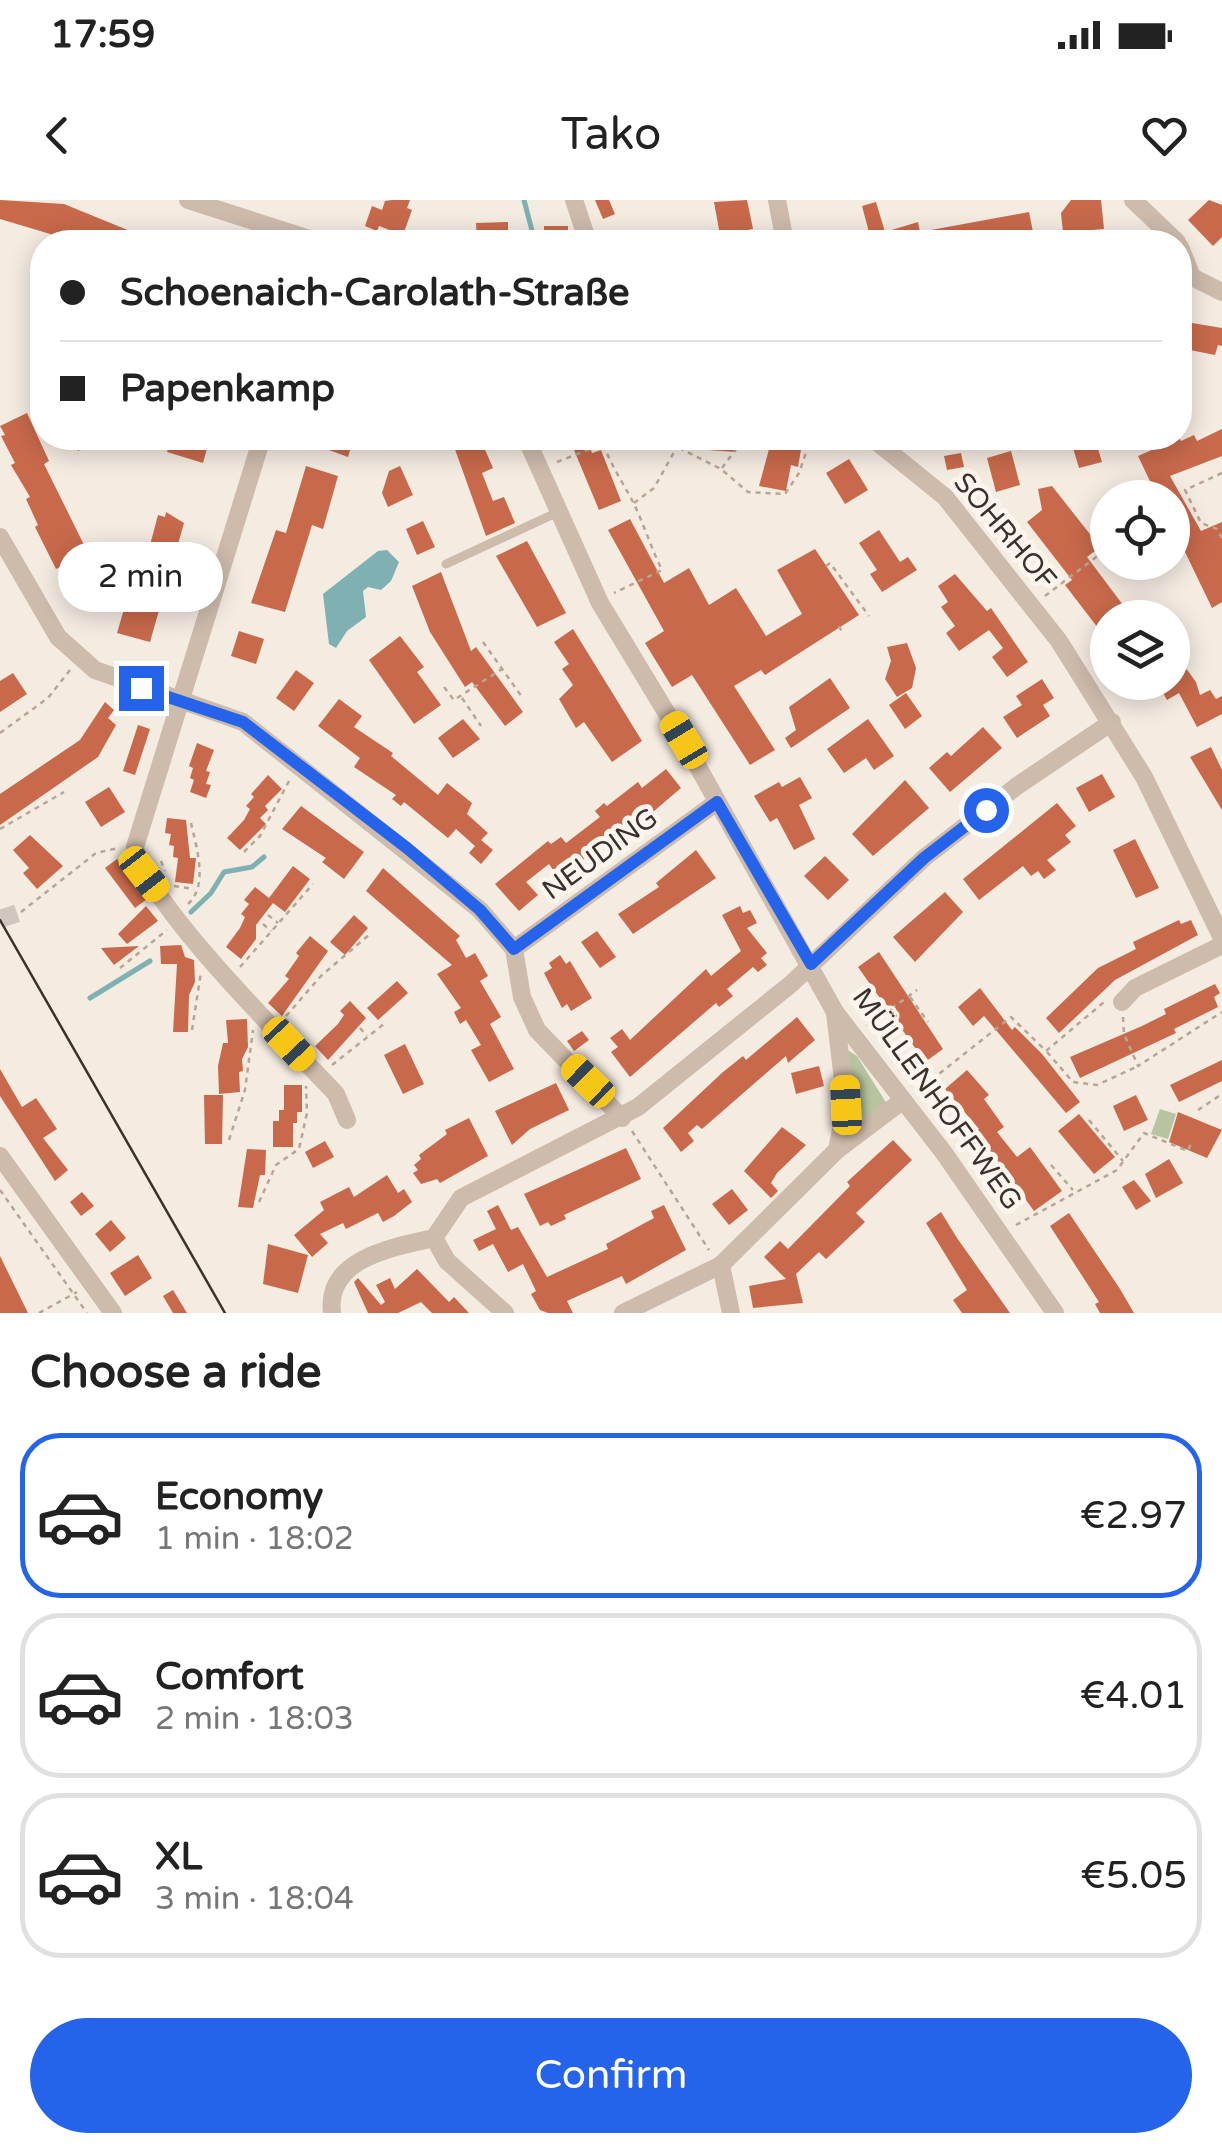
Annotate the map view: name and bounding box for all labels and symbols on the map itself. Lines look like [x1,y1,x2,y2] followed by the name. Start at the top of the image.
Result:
[946,466,1064,596] street label: SOHRHOF
[58,543,224,613] callout: 2 min
[119,666,164,711] route end
[656,707,712,773] car
[964,788,1009,833] route start
[536,801,664,907] street label: NEUDING
[114,841,174,907] car
[845,981,1029,1217] street label: MÜLLENHOFFWEG
[258,1012,320,1076] car
[556,1049,620,1113] car
[829,1074,863,1136] car

